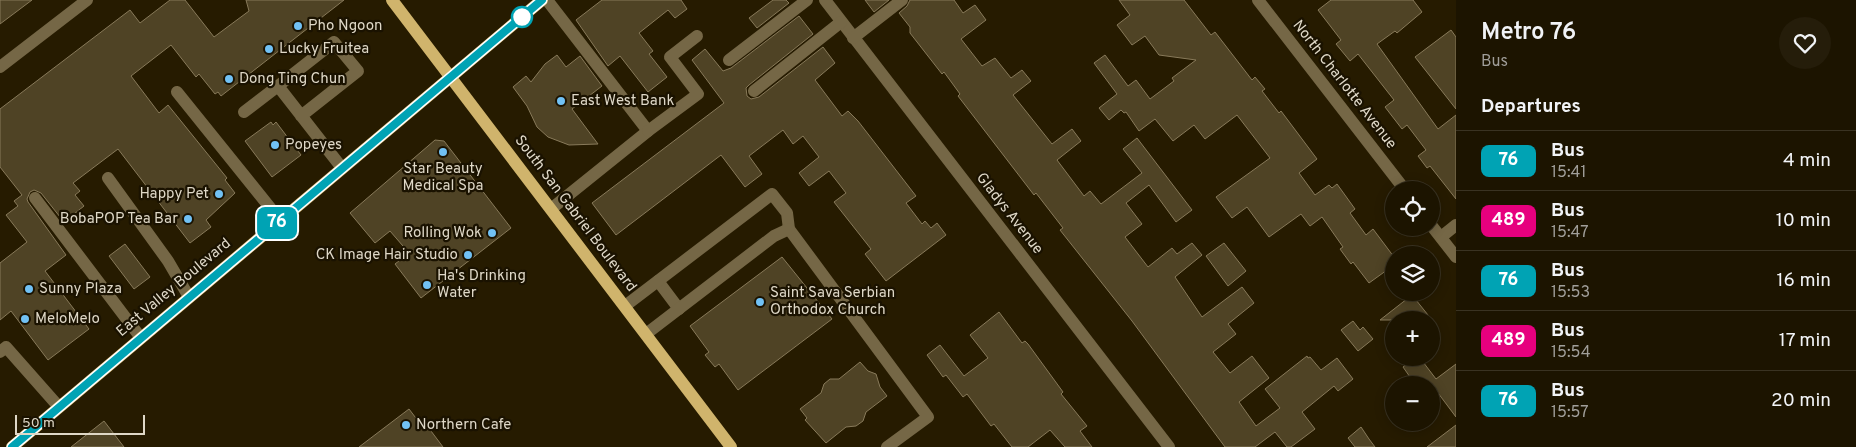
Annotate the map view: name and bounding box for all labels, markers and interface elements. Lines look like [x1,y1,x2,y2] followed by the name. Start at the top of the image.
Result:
[511,6,533,28] unlabelled marker
[308,17,382,36] place label: Pho Ngoon
[1288,17,1400,153] street label: North Charlotte Avenue
[1779,17,1831,69] button: heart
[1481,18,1576,48] text: Metro 76
[292,20,304,32] marker: Pho Ngoon
[279,40,369,59] place label: Lucky Fruitea
[263,43,275,55] marker: Lucky Fruitea
[1481,52,1508,72] text: Bus
[239,70,346,89] place label: Dong Ting Chun
[223,73,235,85] marker: Dong Ting Chun
[571,92,674,111] place label: East West Bank
[555,95,567,107] marker: East West Bank
[1481,95,1581,119] text: Departures
[510,132,640,296] street label: South San Gabriel Boulevard
[285,136,342,155] place label: Popeyes
[269,139,281,151] marker: Popeyes
[1551,139,1585,163] text: Bus
[437,146,449,158] marker: Star Beauty Medical Spa
[1499,149,1518,172] text: 76
[1783,149,1831,173] text: 4 min
[403,160,483,196] place label: Star Beauty Medical Spa
[1551,163,1586,183] text: 15:41
[971,169,1047,259] street label: Gladys Avenue
[1385,181,1440,431] map controls
[1385,181,1440,236] button: locate
[140,185,209,204] place label: Happy Pet
[213,188,225,200] marker: Happy Pet
[1551,199,1585,223] text: Bus
[254,207,300,239] line badge: 76
[1492,209,1525,232] text: 489
[1776,209,1831,233] text: 10 min
[60,210,178,229] place label: BobaPOP Tea Bar
[267,211,287,234] text: 76
[182,213,194,225] marker: BobaPOP Tea Bar
[1551,223,1589,243] text: 15:47
[403,224,482,243] place label: Rolling Wok
[486,227,498,239] marker: Rolling Wok
[113,234,235,342] street label: East Valley Boulevard
[316,246,458,265] place label: CK Image Hair Studio
[1385,246,1440,301] button: layers
[462,249,474,261] marker: CK Image Hair Studio
[1551,259,1585,283] text: Bus
[437,267,526,303] place label: Ha's Drinking Water
[1499,269,1518,292] text: 76
[1776,269,1831,293] text: 16 min
[421,279,433,291] marker: Ha's Drinking Water
[39,280,122,299] place label: Sunny Plaza
[23,283,35,295] marker: Sunny Plaza
[1551,283,1590,303] text: 15:53
[770,284,895,320] place label: Saint Sava Serbian Orthodox Church
[754,296,766,308] marker: Saint Sava Serbian Orthodox Church
[35,310,100,329] place label: MeloMelo
[1385,311,1440,366] button: +
[19,313,31,325] marker: MeloMelo
[1551,319,1585,343] text: Bus
[1492,329,1525,352] text: 489
[1779,329,1831,353] text: 17 min
[1551,343,1591,363] text: 15:54
[1385,376,1440,431] button: −
[1551,379,1585,403] text: Bus
[1499,389,1518,412] text: 76
[1771,389,1831,413] text: 20 min
[1551,403,1589,423] text: 15:57
[15,412,145,435] scale bar
[22,415,55,432] text: 50 m
[416,416,511,435] place label: Northern Cafe
[400,419,412,431] marker: Northern Cafe

